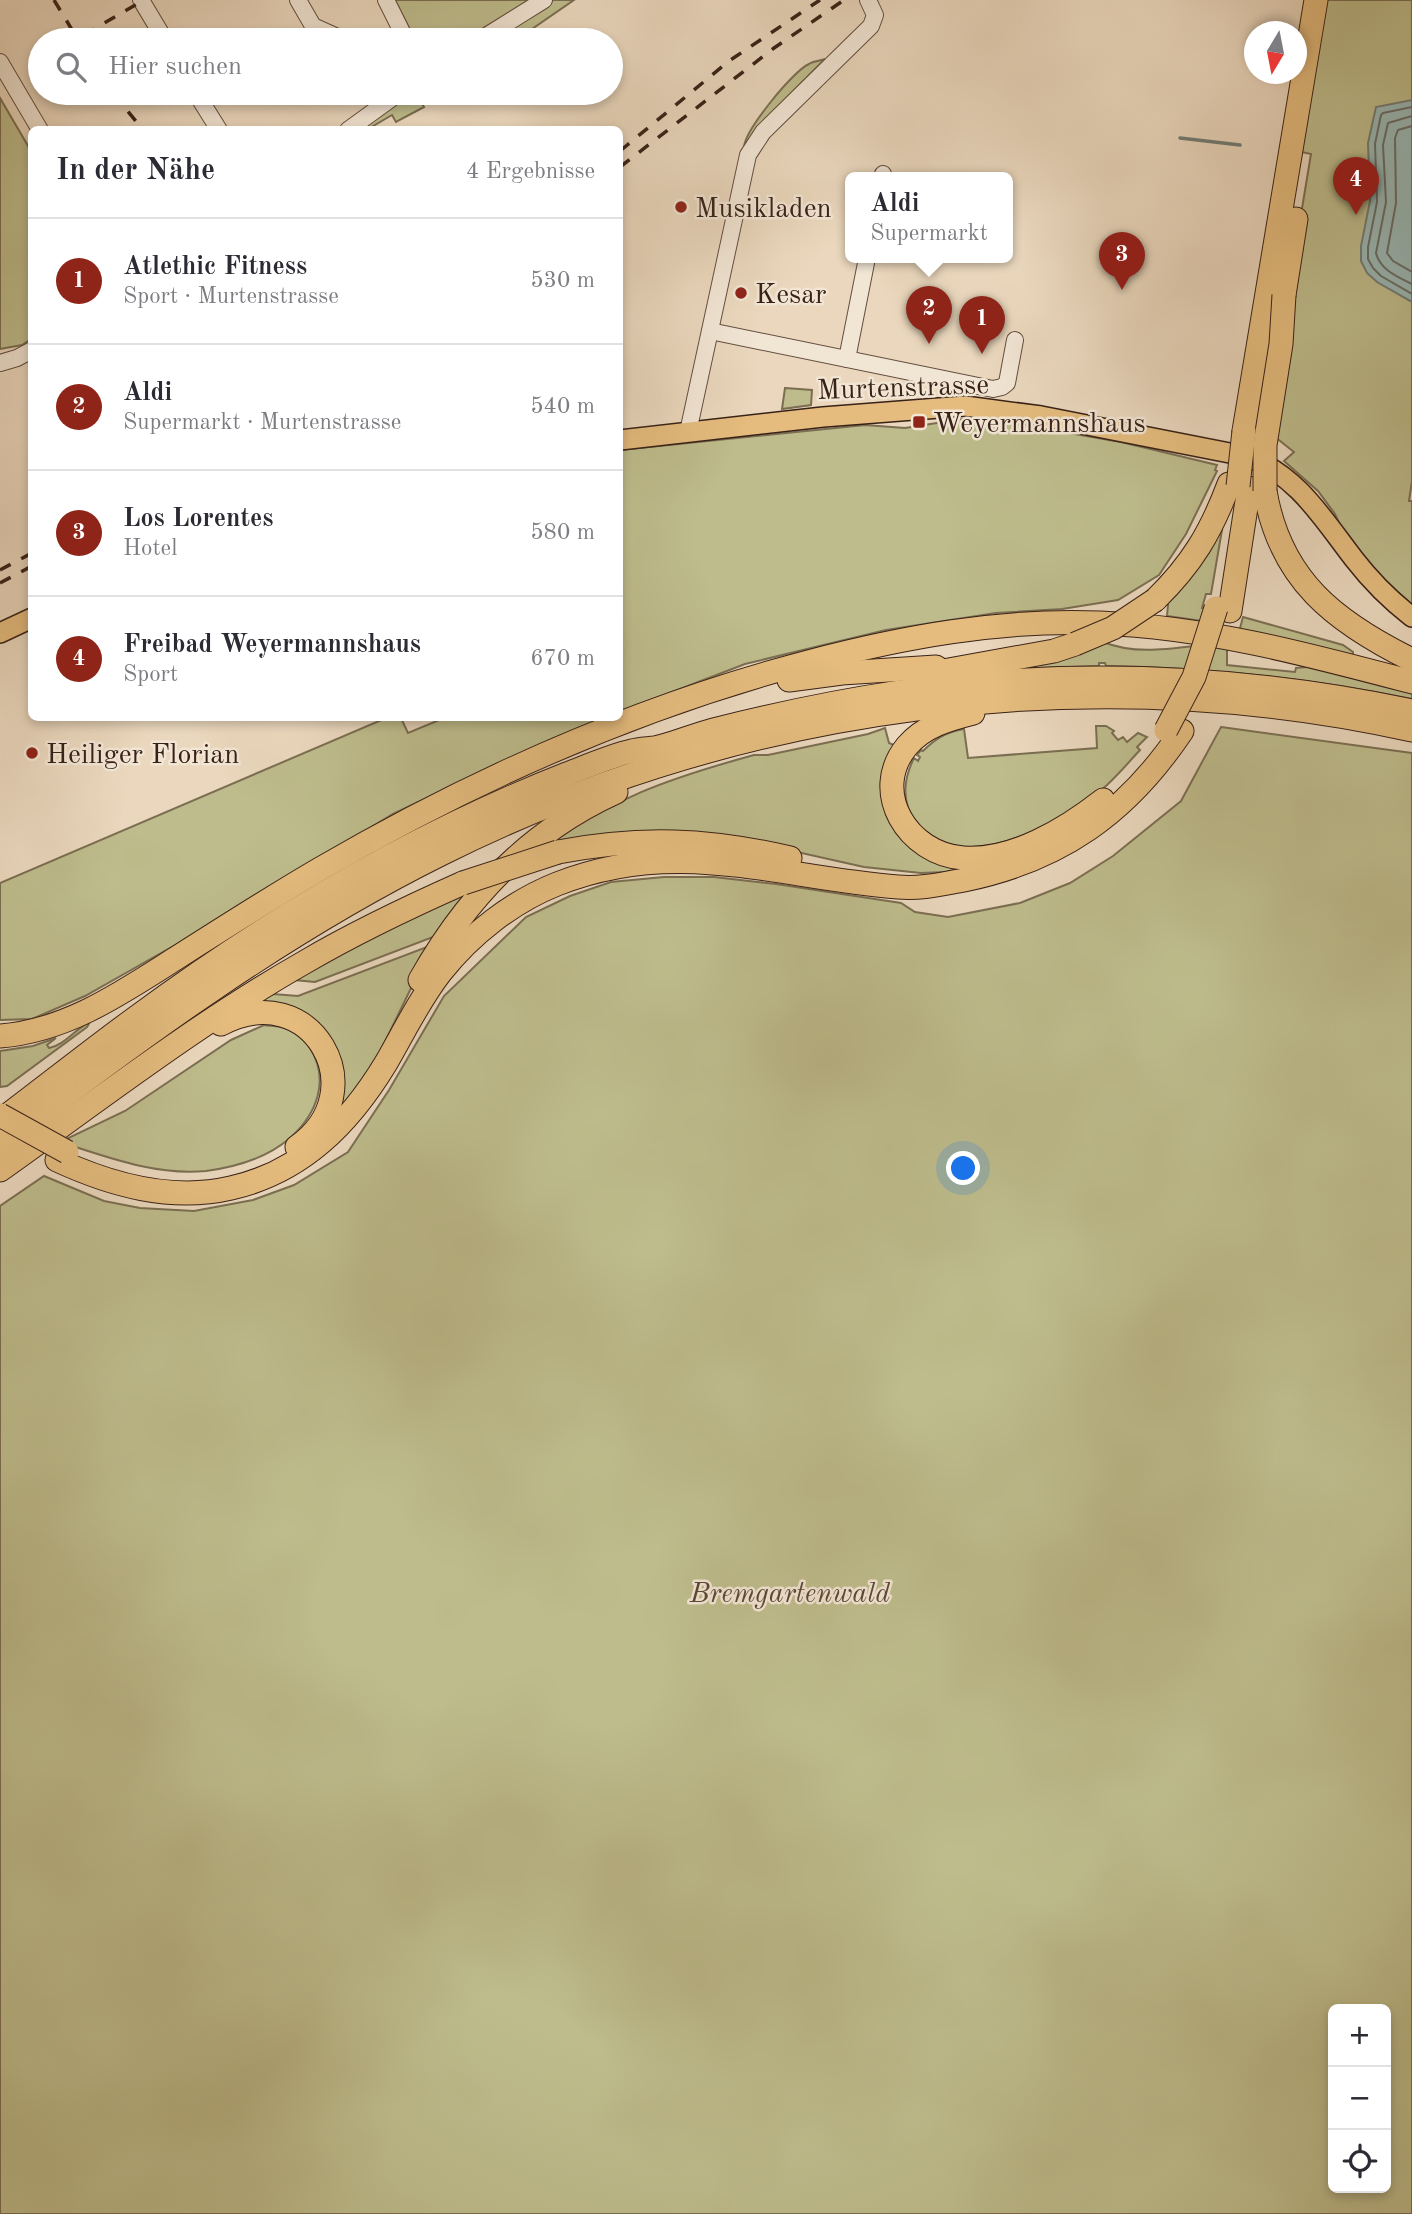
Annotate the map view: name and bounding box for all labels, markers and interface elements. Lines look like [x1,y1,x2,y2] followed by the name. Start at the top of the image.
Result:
[1244,21,1307,84] north arrow
[28,28,623,105] search box
[52,48,90,86] icon: search
[108,54,242,80] text: Hier suchen
[56,156,215,186] text: In der Nähe
[1333,157,1379,215] pin: 4
[466,160,595,183] text: 4 Ergebnisse
[845,172,1013,263] popup
[870,191,920,217] text: Aldi
[695,196,832,224] place label: Musikladen
[673,199,689,215] marker: Musikladen
[870,222,988,245] text: Supermarkt
[1099,232,1145,290] pin: 3
[123,254,307,280] text: Atlethic Fitness
[72,269,86,292] text: 1
[530,269,595,292] text: 530 m
[755,282,827,310] place label: Kesar
[123,285,339,308] text: Sport · Murtenstrasse
[733,285,749,301] marker: Kesar
[906,286,952,344] pin: 2
[959,296,1005,354] pin: 1
[817,372,990,406] street label: Murtenstrasse
[123,380,172,406] text: Aldi
[72,395,86,418] text: 2
[530,395,595,418] text: 540 m
[123,411,401,434] text: Supermarkt · Murtenstrasse
[933,411,1146,439] place label: Weyermannshaus
[911,414,927,430] marker: Weyermannshaus
[123,506,273,532] text: Los Lorentes
[72,521,86,544] text: 3
[530,521,595,544] text: 580 m
[123,537,177,560] text: Hotel
[123,632,421,658] text: Freibad Weyermannshaus
[72,647,86,670] text: 4
[530,647,595,670] text: 670 m
[123,663,178,686] text: Sport
[46,742,239,770] place label: Heiliger Florian
[24,745,40,761] marker: Heiliger Florian
[946,1151,980,1185] your location
[689,1581,890,1609] park label: Bremgartenwald
[1328,2004,1391,2193] map controls
[1328,2004,1391,2067] button: +
[1328,2067,1391,2130] button: −
[1328,2130,1391,2193] button: locate

